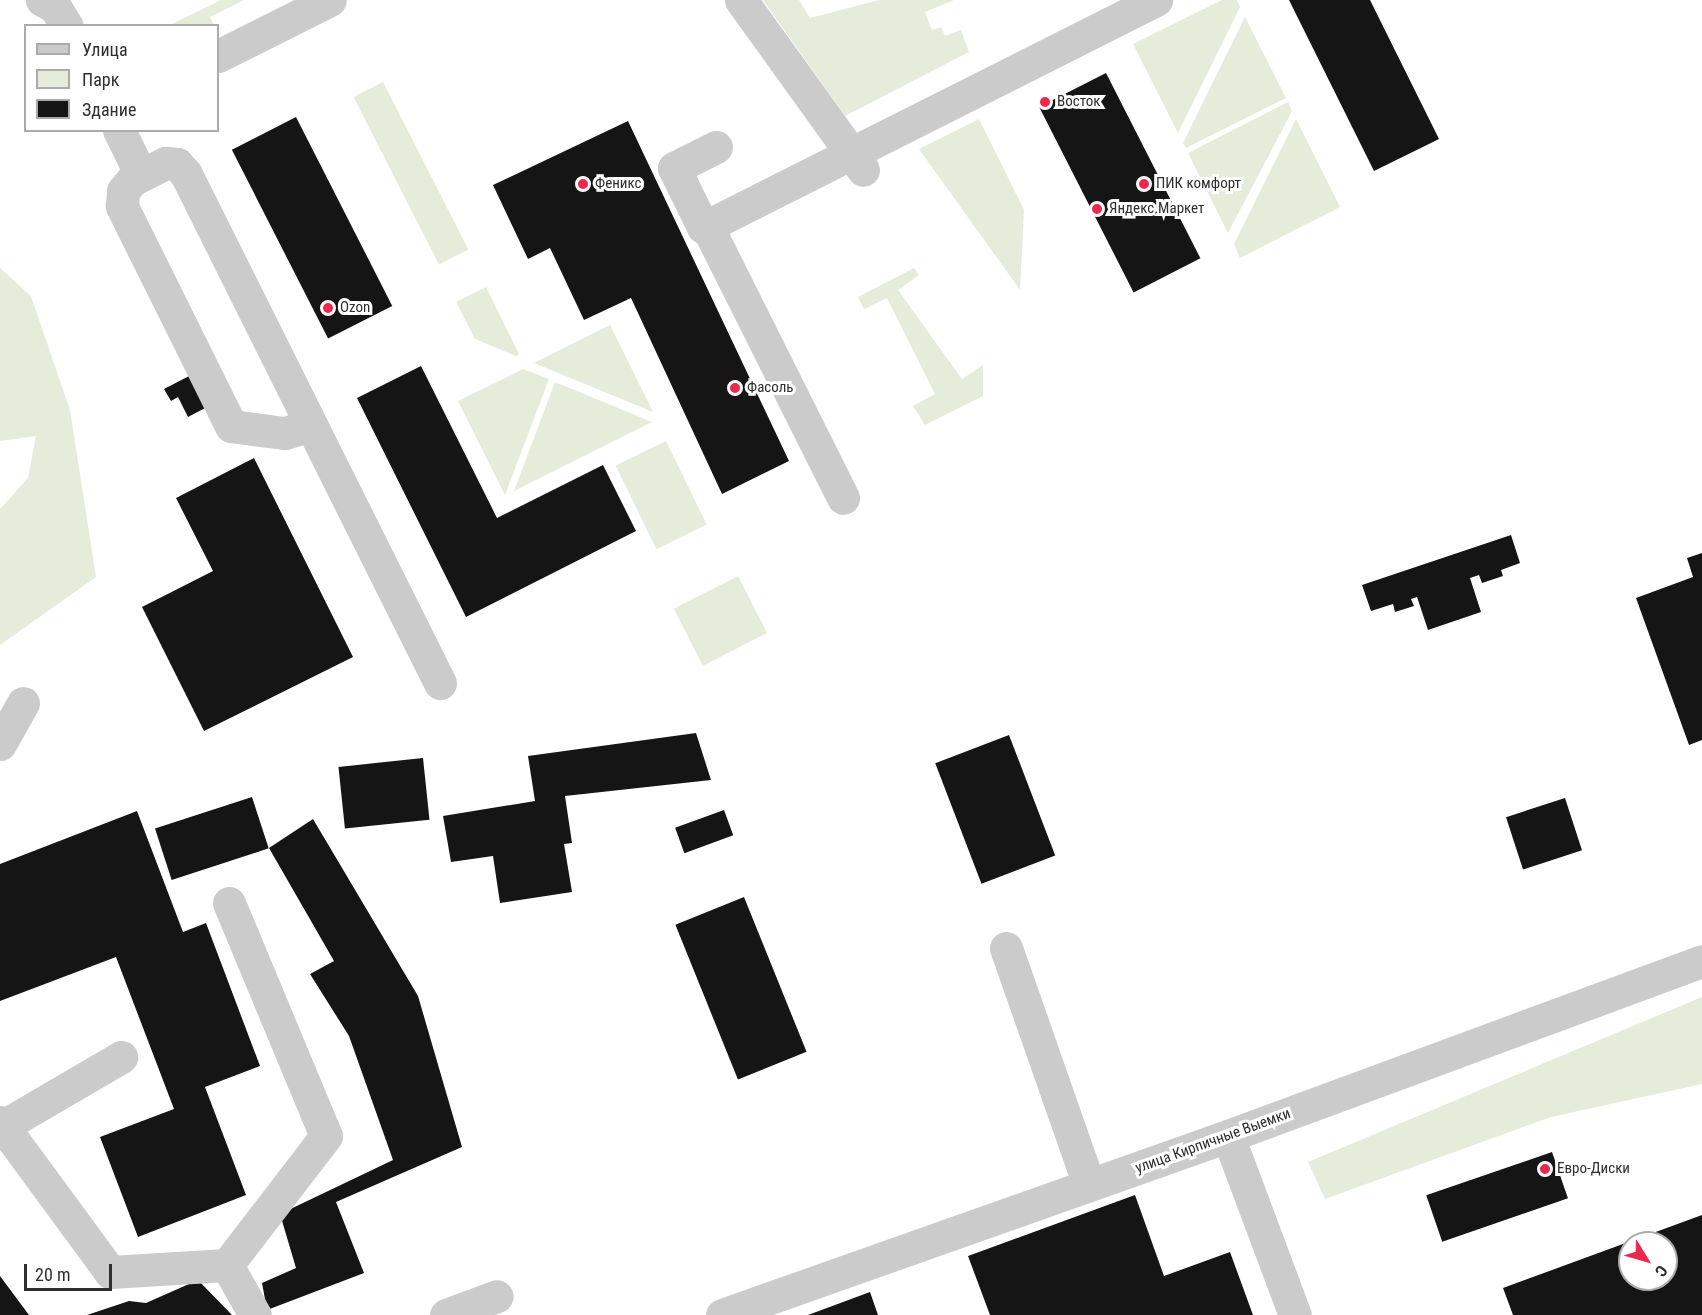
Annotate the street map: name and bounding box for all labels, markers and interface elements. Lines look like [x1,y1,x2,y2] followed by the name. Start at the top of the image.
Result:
[24,24,219,132] legend
[82,39,128,60] text: Улица
[82,69,119,90] text: Парк
[1057,93,1100,111] place label: Восток
[1038,95,1052,109] marker: Восток
[82,99,136,120] text: Здание
[595,175,641,193] place label: Феникс
[1156,175,1241,193] place label: ПИК комфорт
[576,177,590,191] marker: Феникс
[1137,177,1151,191] marker: ПИК комфорт
[1109,200,1204,218] place label: Яндекс.Маркет
[1090,202,1104,216] marker: Яндекс.Маркет
[340,299,370,317] place label: Ozon
[321,301,335,315] marker: Ozon
[747,379,794,397] place label: Фасоль
[728,381,742,395] marker: Фасоль
[1133,1105,1293,1177] street label: улица Кирпичные Выемки
[1557,1160,1630,1178] place label: Евро-Диски
[1538,1162,1552,1176] marker: Евро-Диски
[1618,1231,1678,1291] north arrow
[27,1252,116,1290] scale bar
[1651,1262,1672,1280] text: С
[35,1264,70,1285] text: 20 m

